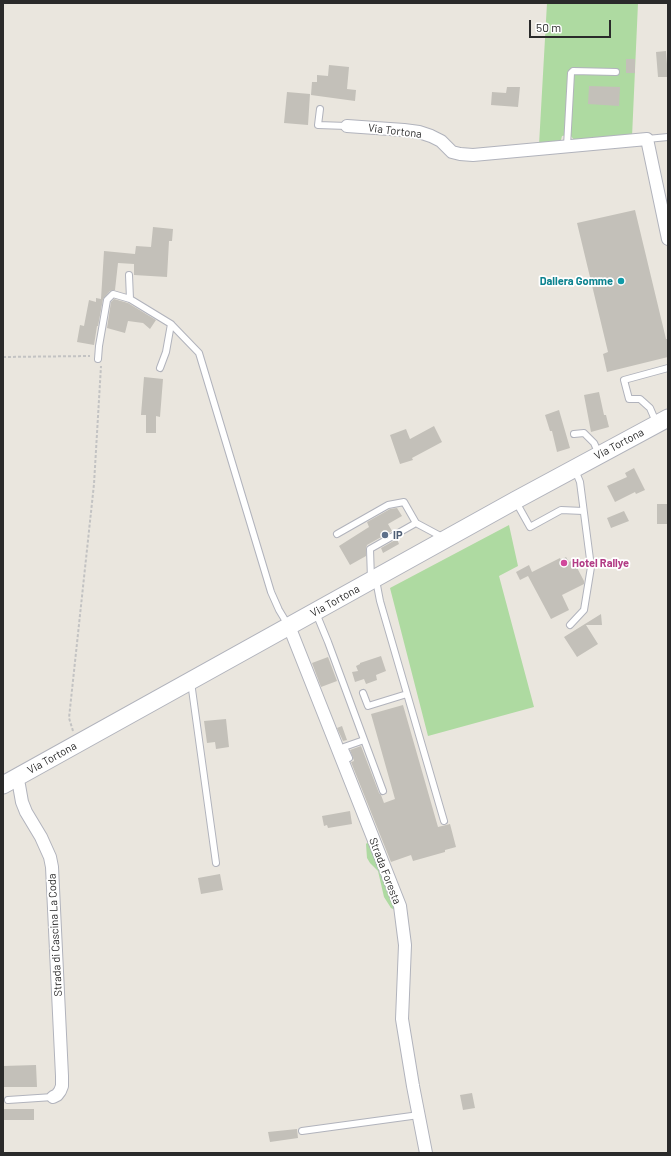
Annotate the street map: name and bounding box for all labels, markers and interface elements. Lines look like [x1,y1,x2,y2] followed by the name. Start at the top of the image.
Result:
[531,12,613,38] scale bar
[536,20,561,34] text: 50 m
[367,121,423,141] street label: Via Tortona
[540,274,613,288] place label: Dallera Gomme
[616,276,626,286] marker: Dallera Gomme
[592,425,646,463] street label: Via Tortona
[393,528,402,542] place label: IP
[380,530,390,540] marker: IP
[572,556,629,570] place label: Hotel Rallye
[559,558,569,568] marker: Hotel Rallye
[308,582,362,620] street label: Via Tortona
[25,739,79,777] street label: Via Tortona
[366,836,404,906] street label: Strada Foresta
[45,873,65,997] street label: Strada di Cascina La Coda

